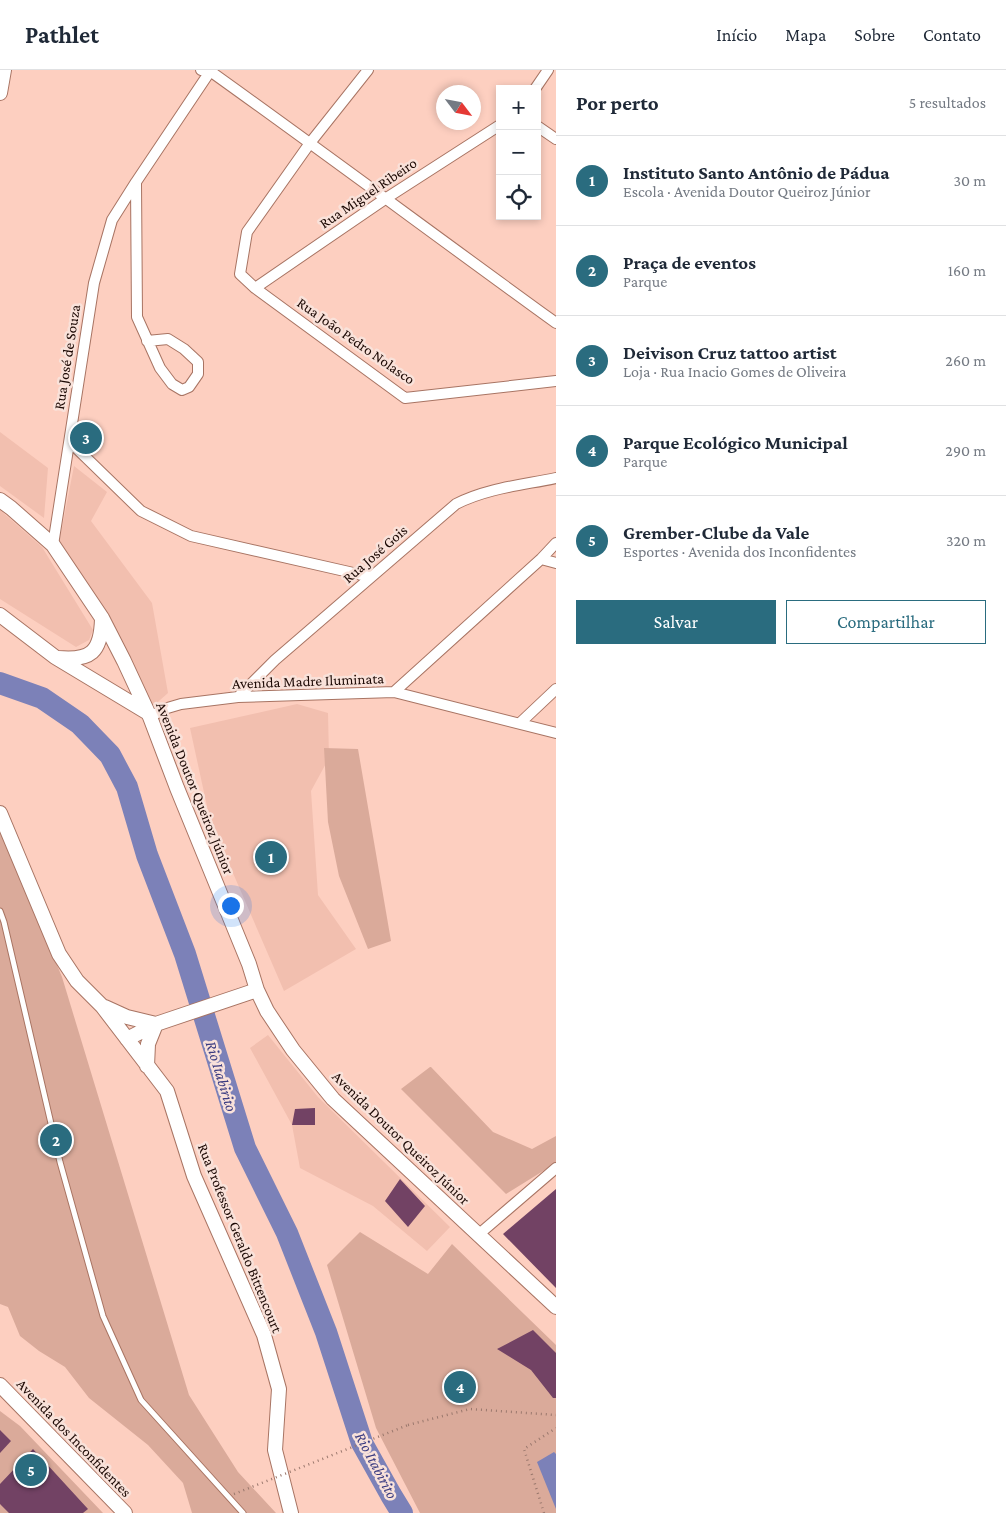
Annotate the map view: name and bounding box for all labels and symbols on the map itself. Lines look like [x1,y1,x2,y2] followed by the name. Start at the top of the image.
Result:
[436,85,481,130] north arrow
[316,155,420,232] street label: Rua Miguel Ribeiro
[294,294,418,388] street label: Rua João Pedro Nolasco
[51,303,84,411] street label: Rua José de Souza
[70,419,102,457] pin: 3
[340,522,411,587] street label: Rua José Gois
[232,670,384,692] street label: Avenida Madre Iluminata
[152,700,237,877] street label: Avenida Doutor Queiroz Júnior
[255,838,287,876] pin: 1
[218,893,244,919] your location
[203,1039,240,1114] water label: Rio Itabirito
[328,1068,473,1209] street label: Avenida Doutor Queiroz Júnior
[40,1121,72,1159] pin: 2
[195,1141,286,1336] street label: Rua Professor Geraldo Bittencourt
[444,1368,476,1406] pin: 4
[14,1376,134,1500] street label: Avenida dos Inconfidentes
[352,1429,401,1502] water label: Rio Itabirito
[15,1451,47,1489] pin: 5

